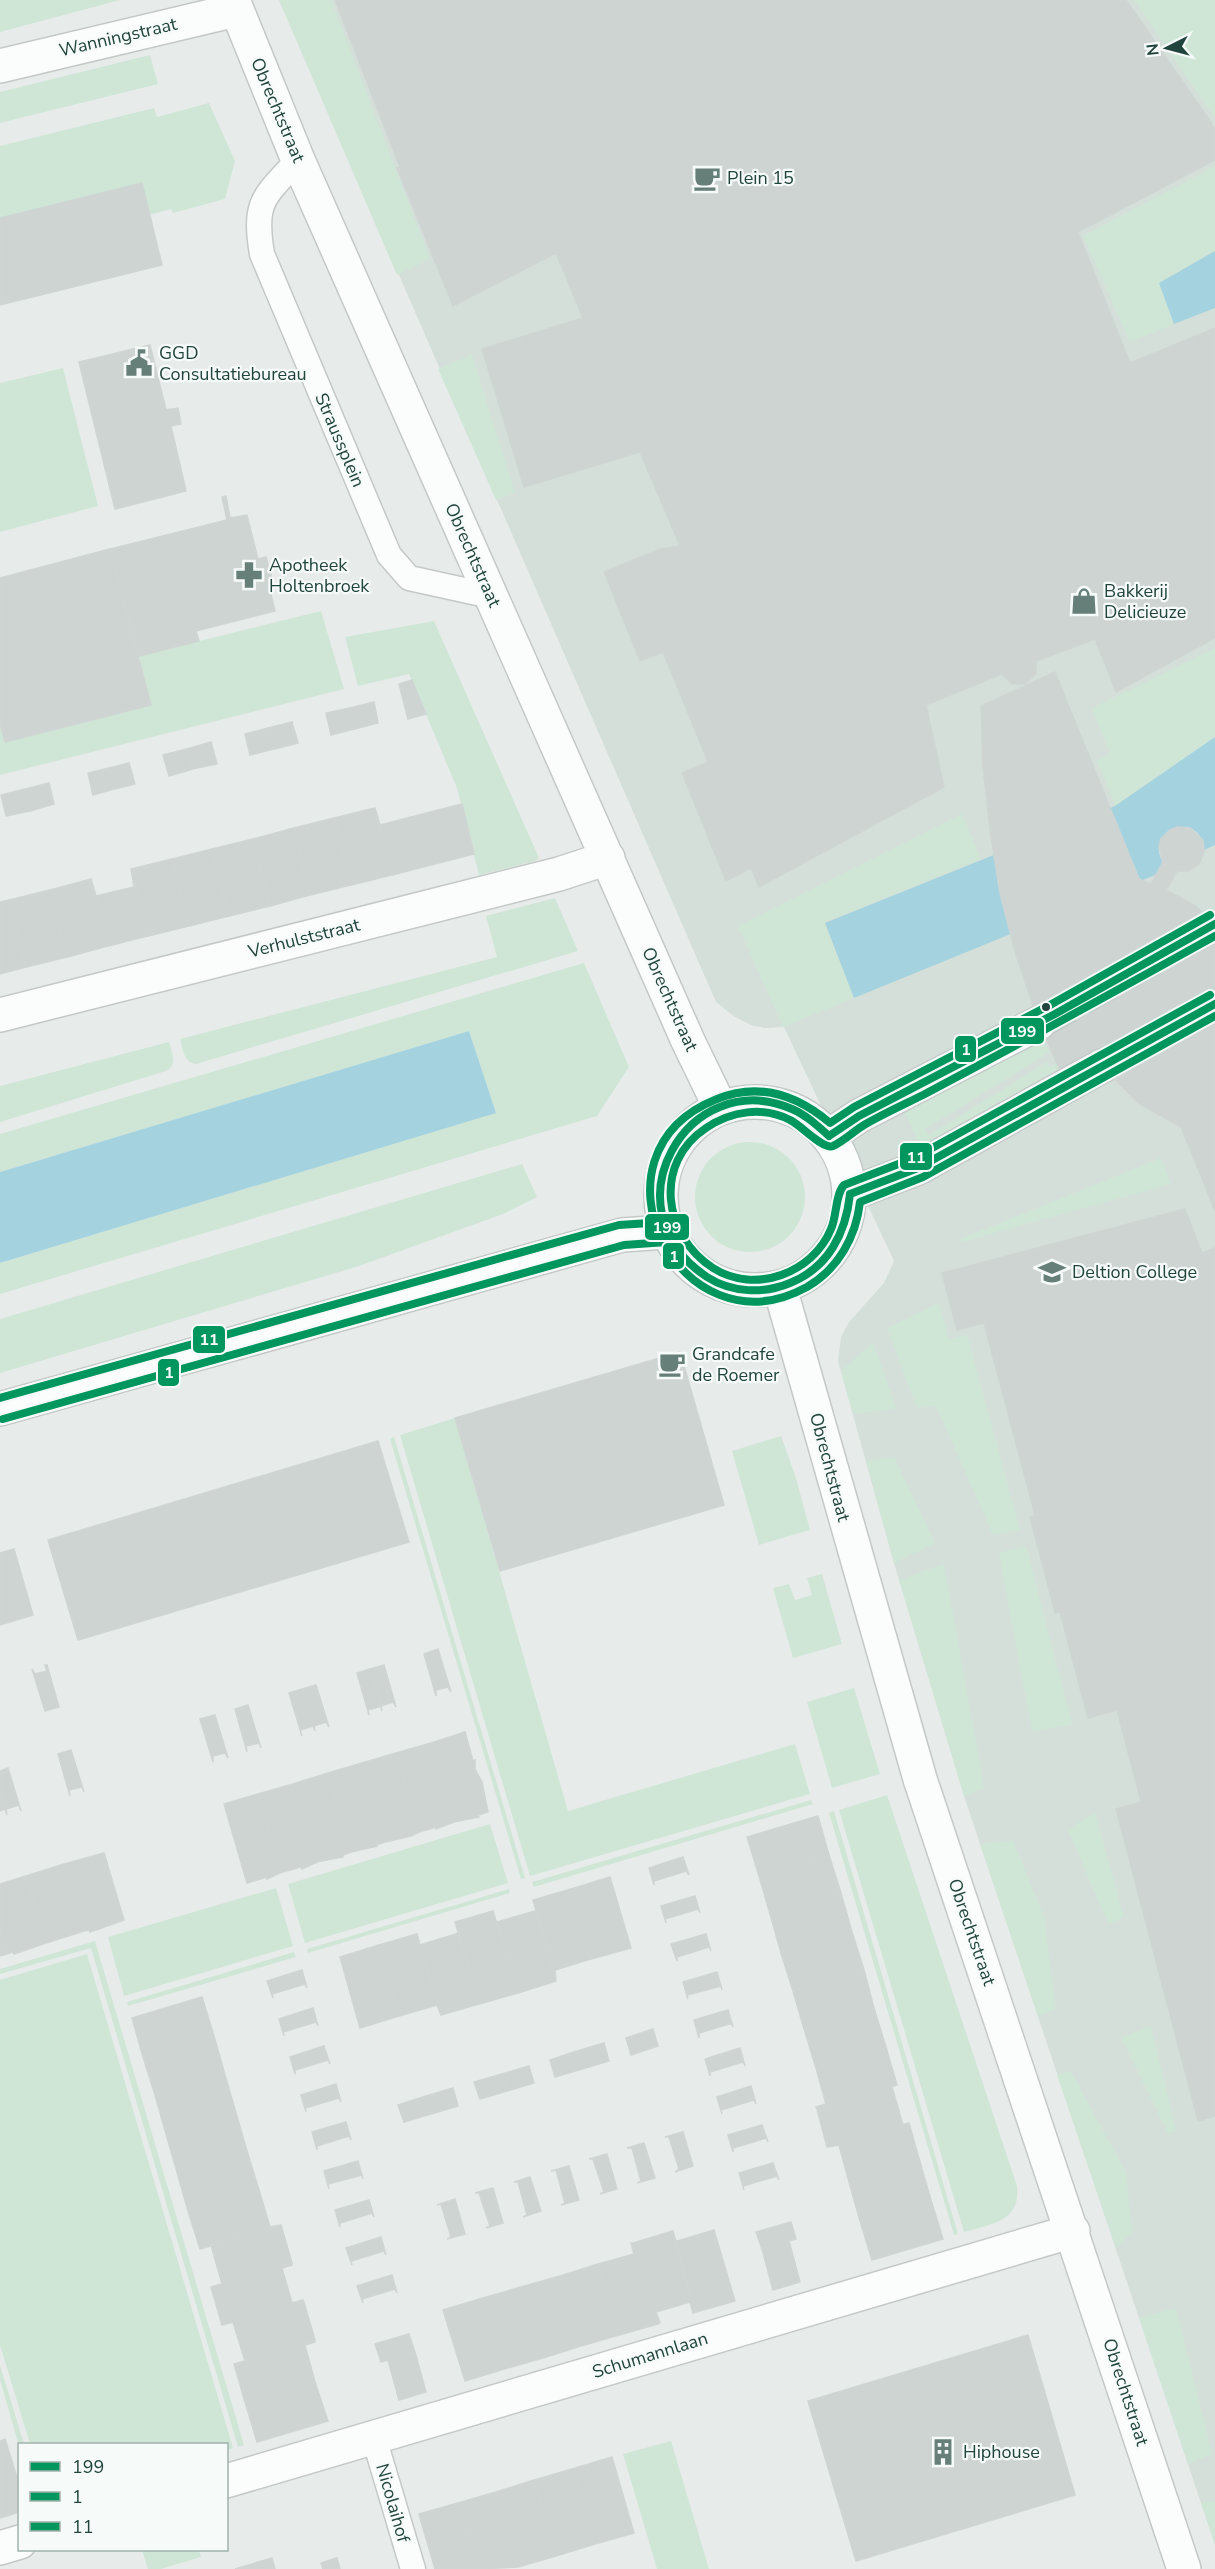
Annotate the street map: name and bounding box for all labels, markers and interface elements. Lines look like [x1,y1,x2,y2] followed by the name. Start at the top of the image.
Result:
[57,12,180,62] street label: Wanningstraat
[1137,18,1197,78] north arrow
[1142,42,1165,57] text: N
[245,54,311,167] street label: Obrechtstraat
[692,163,722,193] cafe icon: Plein 15
[727,166,794,190] place label: Plein 15
[159,341,307,386] place label: GGD Consultatiebureau
[124,348,154,378] public building icon: GGD Consultatiebureau
[309,389,371,491] street label: Straussplein
[439,499,507,612] street label: Obrechtstraat
[269,553,370,598] place label: Apotheek Holtenbroek
[234,560,264,590] pharmacy icon: Apotheek Holtenbroek
[1104,579,1186,624] place label: Bakkerij Delicieuze
[1069,586,1099,616] shop icon: Bakkerij Delicieuze
[245,912,363,964] street label: Verhulststraat
[636,943,704,1056] street label: Obrechtstraat
[1040,1001,1052,1013] unlabelled marker
[1000,1017,1045,1045] line badge: 199
[1008,1021,1036,1043] text: 199
[954,1035,977,1063] line badge: 1
[961,1039,971,1061] text: 1
[899,1142,933,1171] line badge: 11
[906,1147,926,1169] text: 11
[644,1213,690,1241] line badge: 199
[653,1217,681,1239] text: 199
[662,1242,685,1270] line badge: 1
[669,1246,679,1268] text: 1
[1037,1257,1067,1287] school or university icon: Deltion College
[1072,1260,1197,1284] place label: Deltion College
[192,1325,226,1354] line badge: 11
[199,1329,219,1351] text: 11
[692,1342,780,1387] place label: Grandcafe de Roemer
[657,1349,687,1379] cafe icon: Grandcafe de Roemer
[157,1358,180,1387] line badge: 1
[164,1362,174,1384] text: 1
[804,1410,856,1525] street label: Obrechtstraat
[942,1875,1002,1989] street label: Obrechtstraat
[589,2326,711,2384] street label: Schumannlaan
[1097,2335,1155,2449] street label: Obrechtstraat
[928,2437,958,2467] building icon: Hiphouse
[963,2440,1040,2464] place label: Hiphouse
[18,2443,228,2551] legend
[72,2455,104,2479] text: 199
[370,2461,416,2546] street label: Nicolaihof
[72,2485,83,2509] text: 1
[72,2515,94,2539] text: 11

